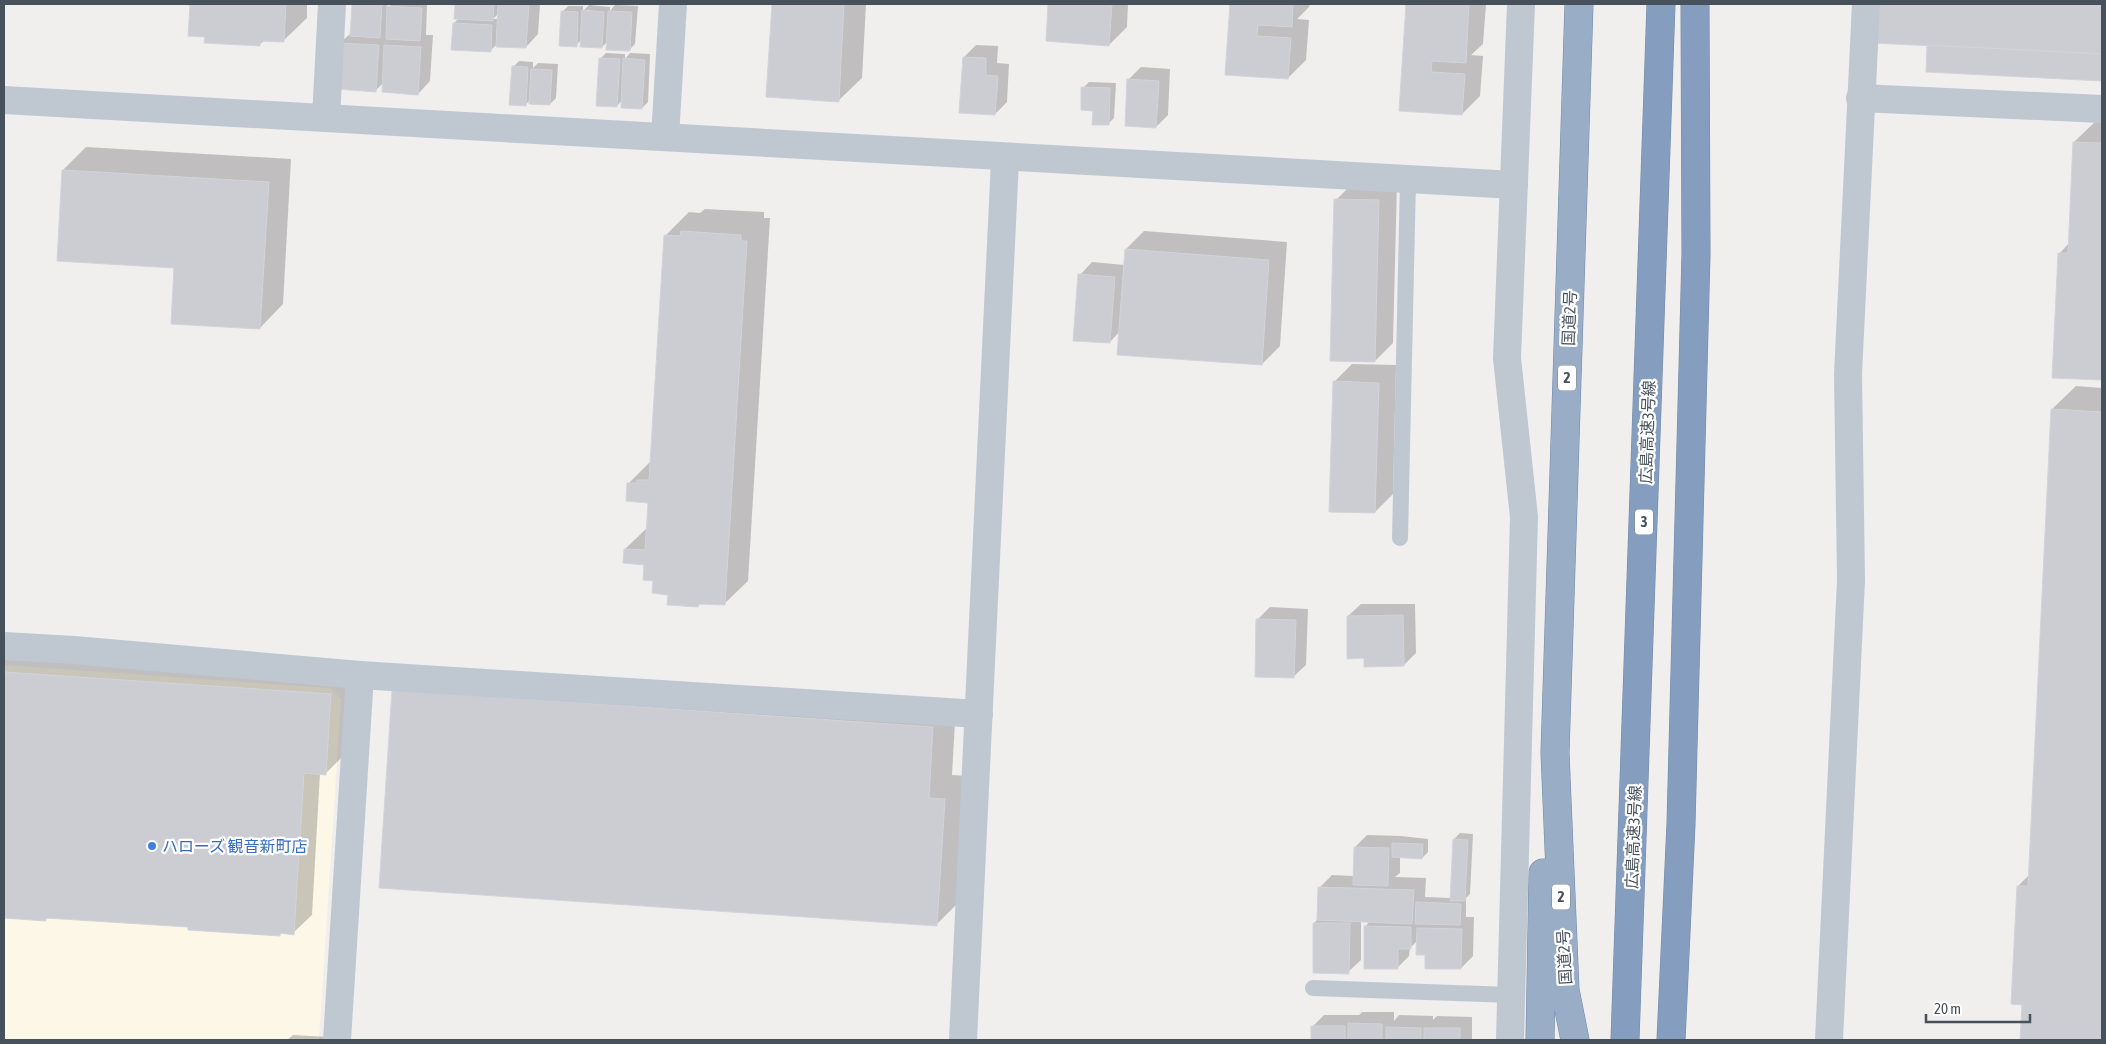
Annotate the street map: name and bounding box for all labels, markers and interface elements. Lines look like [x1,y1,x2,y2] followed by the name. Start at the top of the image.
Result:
[1559,290,1579,346] street label: 国道2号
[1558,366,1576,390] road number: 2
[1636,380,1658,484] street label: 広島高速3号線
[1635,510,1653,534] road number: 3
[1622,785,1644,889] street label: 広島高速3号線
[162,837,307,855] place label: ハローズ 観音新町店
[146,840,158,852] marker: ハローズ 観音新町店
[1552,884,1570,910] road number: 2
[1554,929,1574,985] street label: 国道2号
[1926,992,2030,1024] scale bar
[1934,1000,1961,1017] text: 20 m

